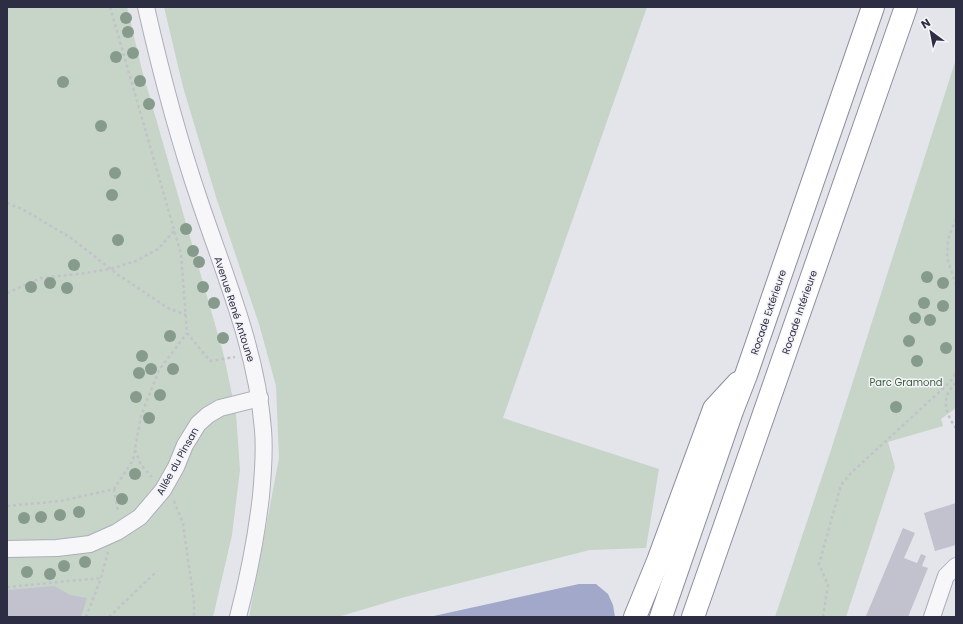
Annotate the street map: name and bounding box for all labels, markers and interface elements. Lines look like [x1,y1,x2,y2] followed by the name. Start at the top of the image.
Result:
[911,12,951,52] north arrow
[918,15,933,32] text: N
[210,255,259,364] street label: Avenue René Antoune
[747,267,790,357] street label: Rocade Extérieure
[778,268,821,356] street label: Rocade Intérieure
[869,375,943,390] park label: Parc Gramond
[153,425,202,498] street label: Allée du Pinsan

